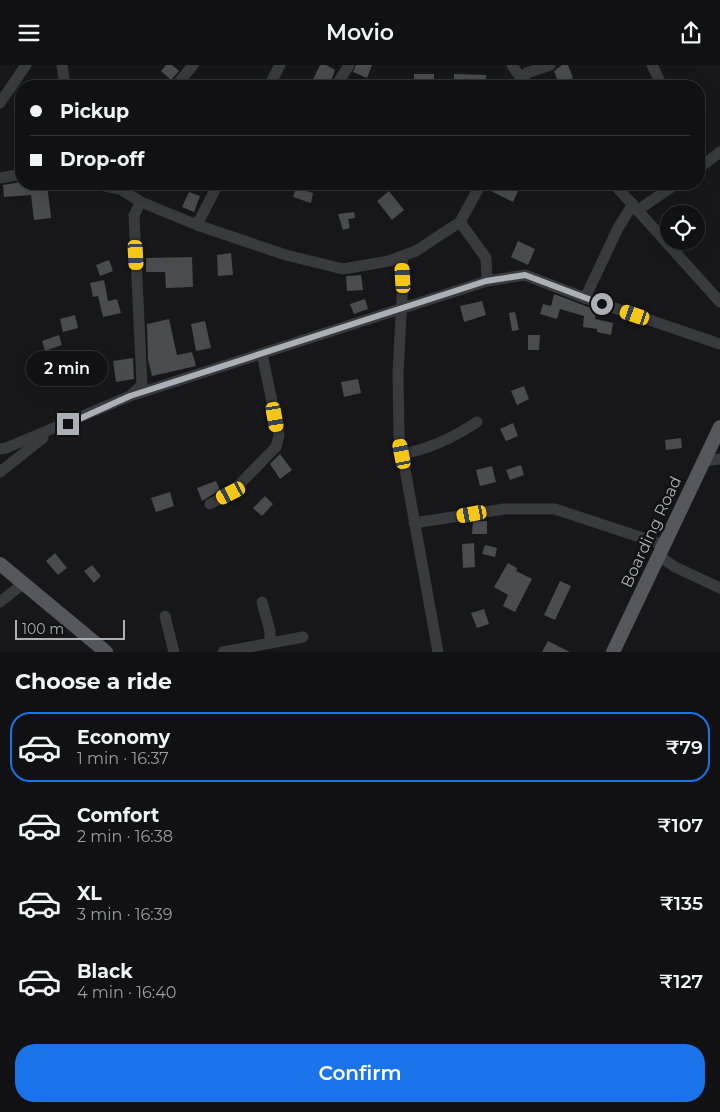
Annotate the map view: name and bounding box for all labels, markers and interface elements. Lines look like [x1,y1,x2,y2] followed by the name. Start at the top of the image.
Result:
[15,19,43,47] icon: menu
[326,19,394,46] text: Movio
[677,19,705,47] icon: share
[60,100,129,123] text: Pickup
[60,148,144,171] text: Drop-off
[660,205,705,250] map controls
[660,205,705,250] button: locate
[127,240,144,270] car
[394,263,411,293] car
[591,293,613,315] route start
[618,303,651,327] car
[27,351,109,387] callout: 2 min
[44,359,90,378] text: 2 min
[265,401,284,433] car
[57,413,79,435] route end
[391,438,412,470] car
[617,473,685,591] street label: Boarding Road
[214,480,247,506] car
[455,504,488,524] car
[15,617,125,640] scale bar
[22,620,64,638] text: 100 m
[15,668,172,695] text: Choose a ride
[17,725,62,770] icon: car
[77,726,170,749] text: Economy
[666,736,703,759] text: ₹79
[77,749,169,768] text: 1 min · 16:37
[17,803,62,848] icon: car
[77,804,159,827] text: Comfort
[658,814,703,837] text: ₹107
[77,827,173,846] text: 2 min · 16:38
[17,881,62,926] icon: car
[77,882,102,905] text: XL
[660,892,703,915] text: ₹135
[77,905,172,924] text: 3 min · 16:39
[17,959,62,1004] icon: car
[77,960,133,983] text: Black
[659,970,703,993] text: ₹127
[77,983,176,1002] text: 4 min · 16:40
[15,1044,705,1102] button: Confirm

